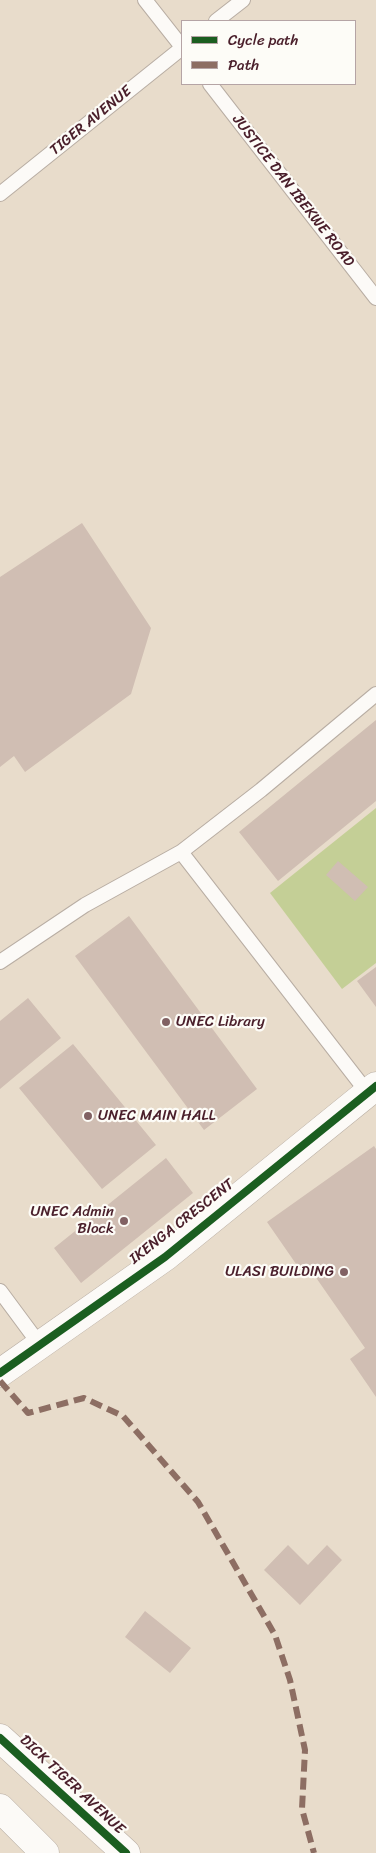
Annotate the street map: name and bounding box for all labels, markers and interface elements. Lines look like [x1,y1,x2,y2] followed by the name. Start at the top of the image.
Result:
[181,20,356,85] legend
[228,27,298,53] text: Cycle path
[228,52,259,78] text: Path
[46,82,136,160] street label: TIGER AVENUE
[228,111,358,271] street label: JUSTICE DAN IBEKWE ROAD
[176,1013,265,1031] place label: UNEC Library
[160,1016,172,1028] marker: UNEC Library
[98,1107,215,1125] place label: UNEC MAIN HALL
[82,1110,94,1122] marker: UNEC MAIN HALL
[126,1176,238,1268] street label: IKENGA CRESCENT
[31,1203,114,1238] place label: UNEC Admin Block
[118,1215,130,1227] marker: UNEC Admin Block
[225,1263,334,1281] place label: ULASI BUILDING
[338,1266,350,1278] marker: ULASI BUILDING
[16,1732,128,1838] street label: DICK TIGER AVENUE

